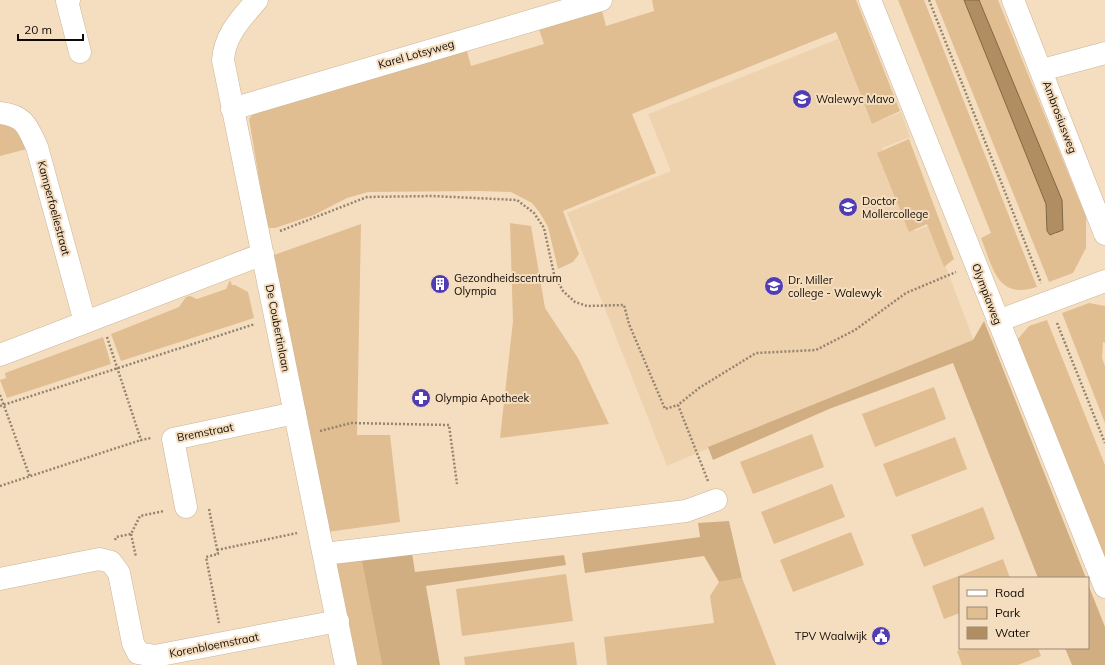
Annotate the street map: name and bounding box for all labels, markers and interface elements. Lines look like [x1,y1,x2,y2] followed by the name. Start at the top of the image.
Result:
[18,16,83,42] scale bar
[24,22,52,37] text: 20 m
[376,36,456,72] street label: Karel Lotsyweg
[1040,79,1080,155] street label: Ambrosiusweg
[791,88,813,110] school or university icon: Walewyc Mavo
[816,92,895,106] place label: Walewyc Mavo
[35,159,73,257] street label: Kamperfoeliestraat
[862,194,928,221] place label: Doctor Mollercollege
[837,196,859,218] school or university icon: Doctor Mollercollege
[969,261,1005,327] street label: Olympiaweg
[454,271,562,298] place label: Gezondheidscentrum Olympia
[429,273,451,295] building icon: Gezondheidscentrum Olympia
[788,273,882,300] place label: Dr. Miller college - Walewyk
[763,275,785,297] school or university icon: Dr. Miller college - Walewyk
[263,283,293,373] street label: De Coubertinlaan
[410,387,432,409] pharmacy icon: Olympia Apotheek
[435,391,529,405] place label: Olympia Apotheek
[176,420,235,444] street label: Bremstraat
[959,577,1089,649] legend
[995,585,1024,600] text: Road
[995,605,1021,620] text: Park
[870,625,892,647] public building icon: TPV Waalwijk
[995,625,1031,640] text: Water
[168,629,260,661] street label: Korenbloemstraat
[795,629,867,643] place label: TPV Waalwijk

